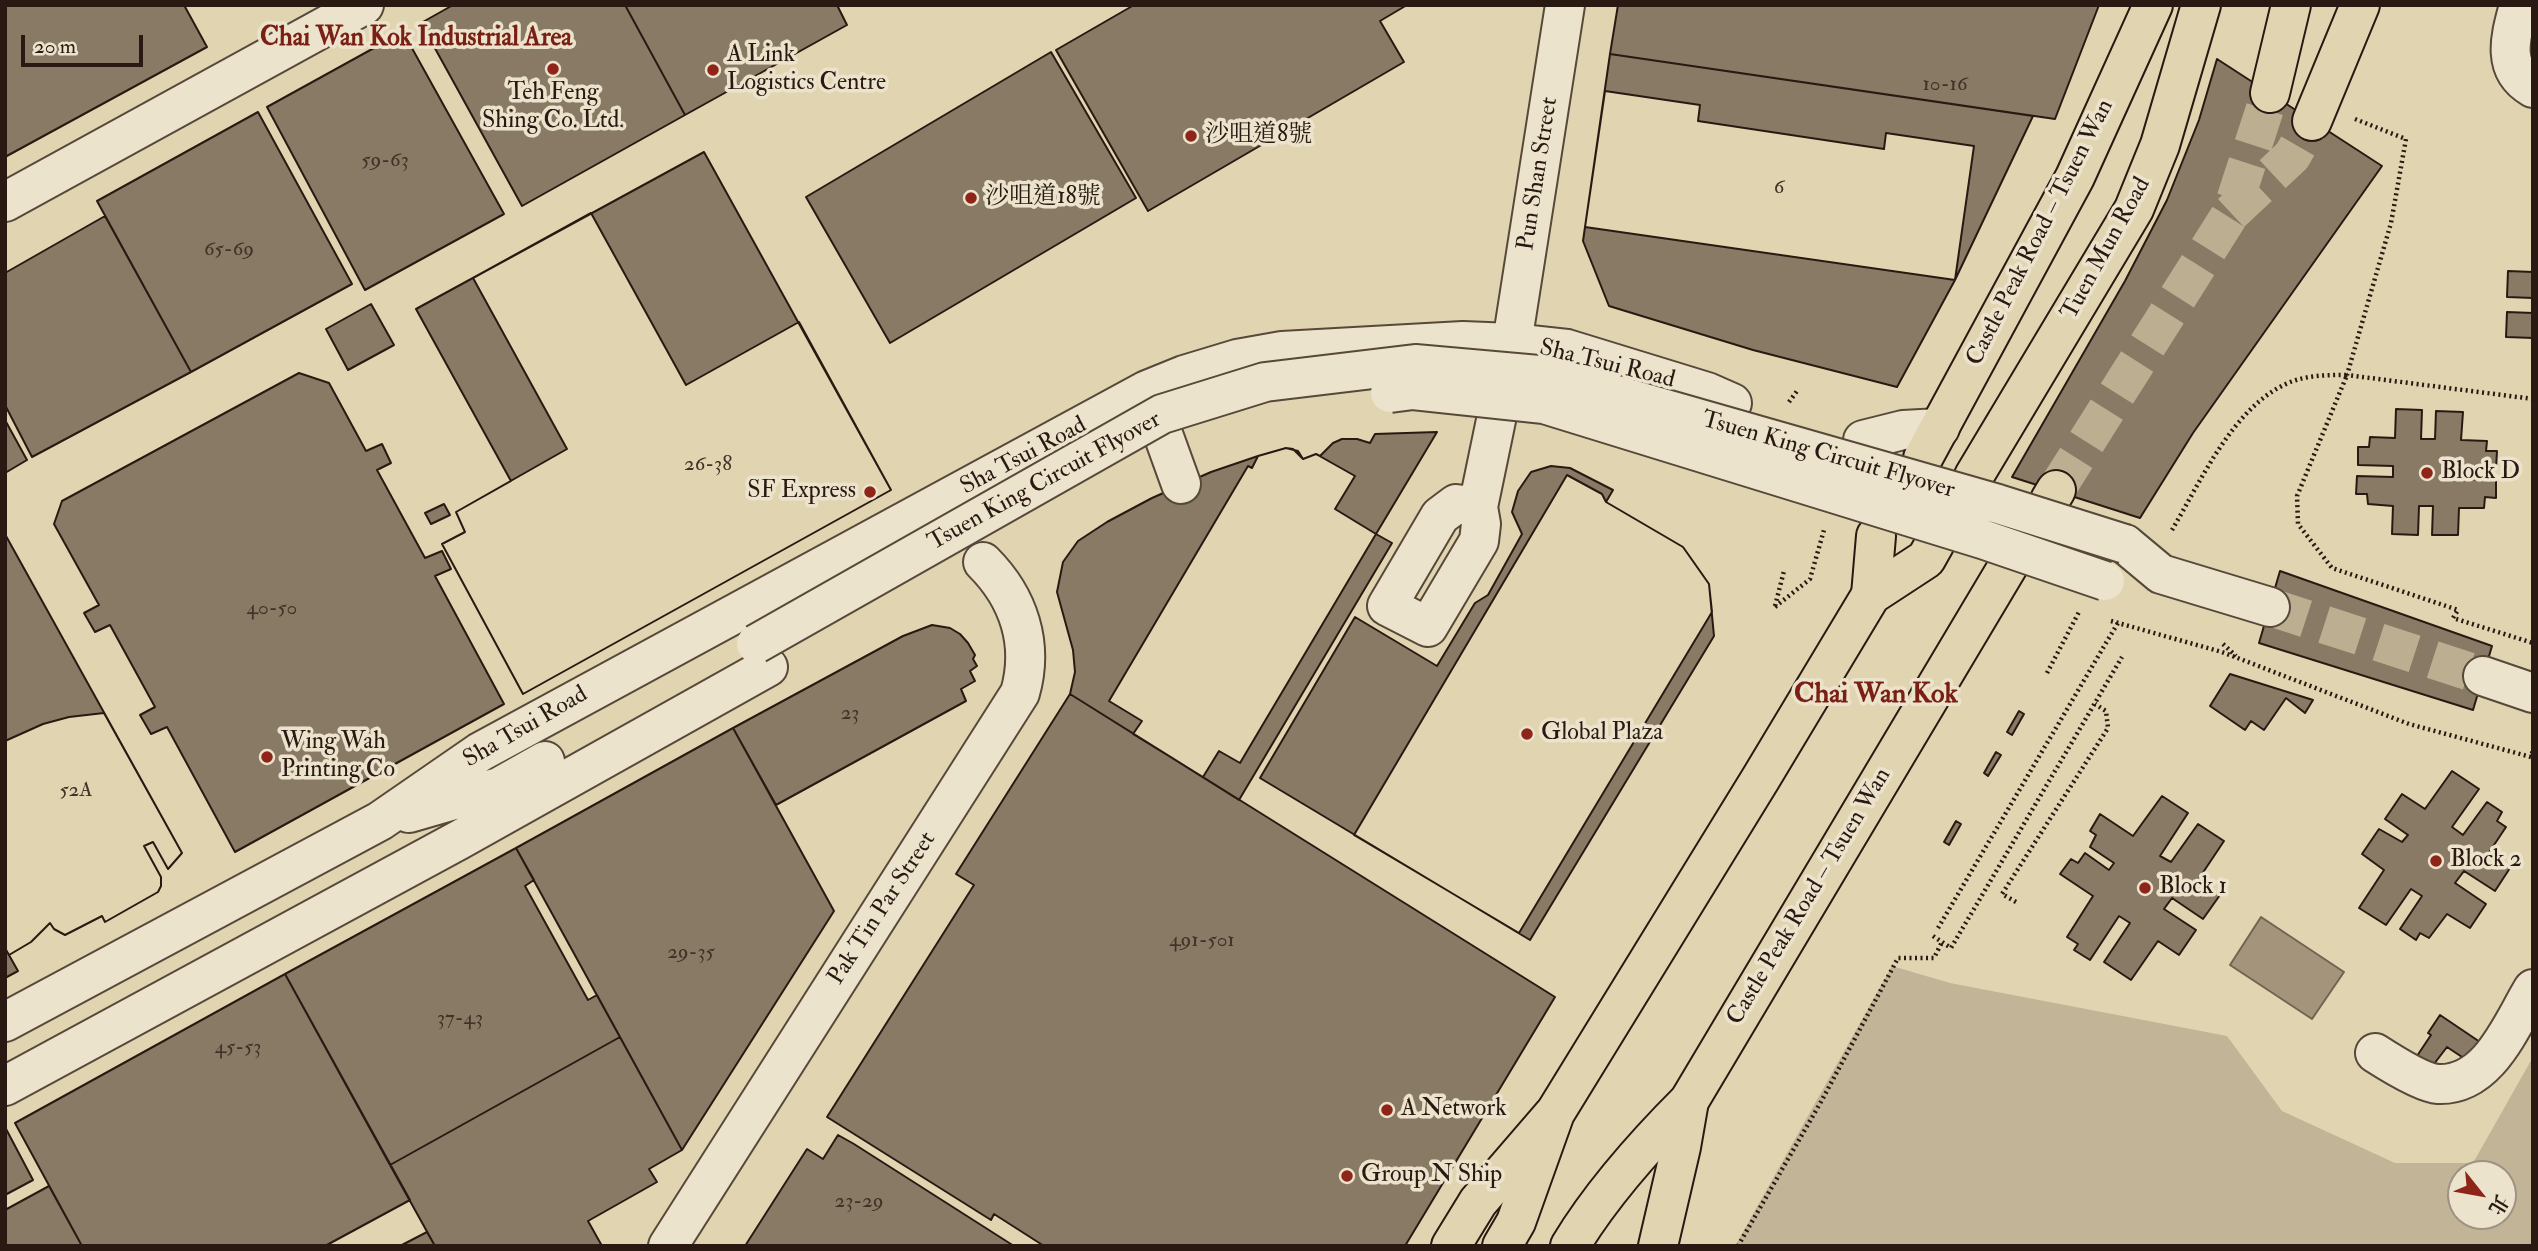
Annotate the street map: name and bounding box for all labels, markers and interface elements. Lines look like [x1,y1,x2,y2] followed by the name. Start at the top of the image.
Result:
[24,21,147,65] scale bar
[260,23,572,55] district label: Chai Wan Kok Industrial Area
[34,33,76,60] text: 20 m
[727,42,886,98] place label: A Link Logistics Centre
[545,61,561,77] marker: Teh Feng Shing Co. Ltd.
[705,62,721,78] marker: A Link Logistics Centre
[1922,72,1968,98] house number: 10-16
[482,80,624,136] place label: Teh Feng Shing Co. Ltd.
[1513,95,1565,253] street label: Pun Shan Street
[1961,95,2121,371] street label: Castle Peak Road – Tsuen Wan
[1205,122,1312,150] place label: 沙咀道8號
[1183,128,1199,144] marker: 沙咀道8號
[361,148,409,174] house number: 59-63
[2056,173,2158,325] street label: Tuen Mun Road
[1774,175,1784,201] house number: 6
[985,184,1101,212] place label: 沙咀道18號
[963,190,979,206] marker: 沙咀道18號
[204,237,254,263] house number: 65-69
[1536,334,1678,396] street label: Sha Tsui Road
[924,406,1166,558] street label: Tsuen King Circuit Flyover
[1698,406,1958,506] street label: Tsuen King Circuit Flyover
[956,412,1092,502] street label: Sha Tsui Road
[684,452,732,478] house number: 26-38
[2441,459,2520,487] place label: Block D
[2419,465,2435,481] marker: Block D
[747,478,856,506] place label: SF Express
[862,484,878,500] marker: SF Express
[247,596,297,622] house number: 40-50
[1794,679,1958,713] district label: Chai Wan Kok
[459,681,593,775] street label: Sha Tsui Road
[841,701,859,727] house number: 23
[1541,720,1663,748] place label: Global Plaza
[1519,726,1535,742] marker: Global Plaza
[281,729,395,785] place label: Wing Wah Printing Co
[259,749,275,765] marker: Wing Wah Printing Co
[1722,763,1898,1031] street label: Castle Peak Road – Tsuen Wan
[59,778,93,804] house number: 52A
[823,827,943,991] street label: Pak Tin Par Street
[2450,847,2522,875] place label: Block 2
[2428,853,2444,869] marker: Block 2
[2159,874,2227,902] place label: Block 1
[2137,880,2153,896] marker: Block 1
[1169,928,1235,954] house number: 491-501
[667,940,715,966] house number: 29-35
[437,1006,483,1032] house number: 37-43
[215,1035,261,1061] house number: 45-53
[1401,1096,1507,1124] place label: A Network
[1379,1102,1395,1118] marker: A Network
[2447,1160,2517,1230] north arrow
[1361,1162,1502,1190] place label: Group N Ship
[1339,1168,1355,1184] marker: Group N Ship
[835,1189,883,1215] house number: 23-29
[2483,1190,2513,1219] text: 北

